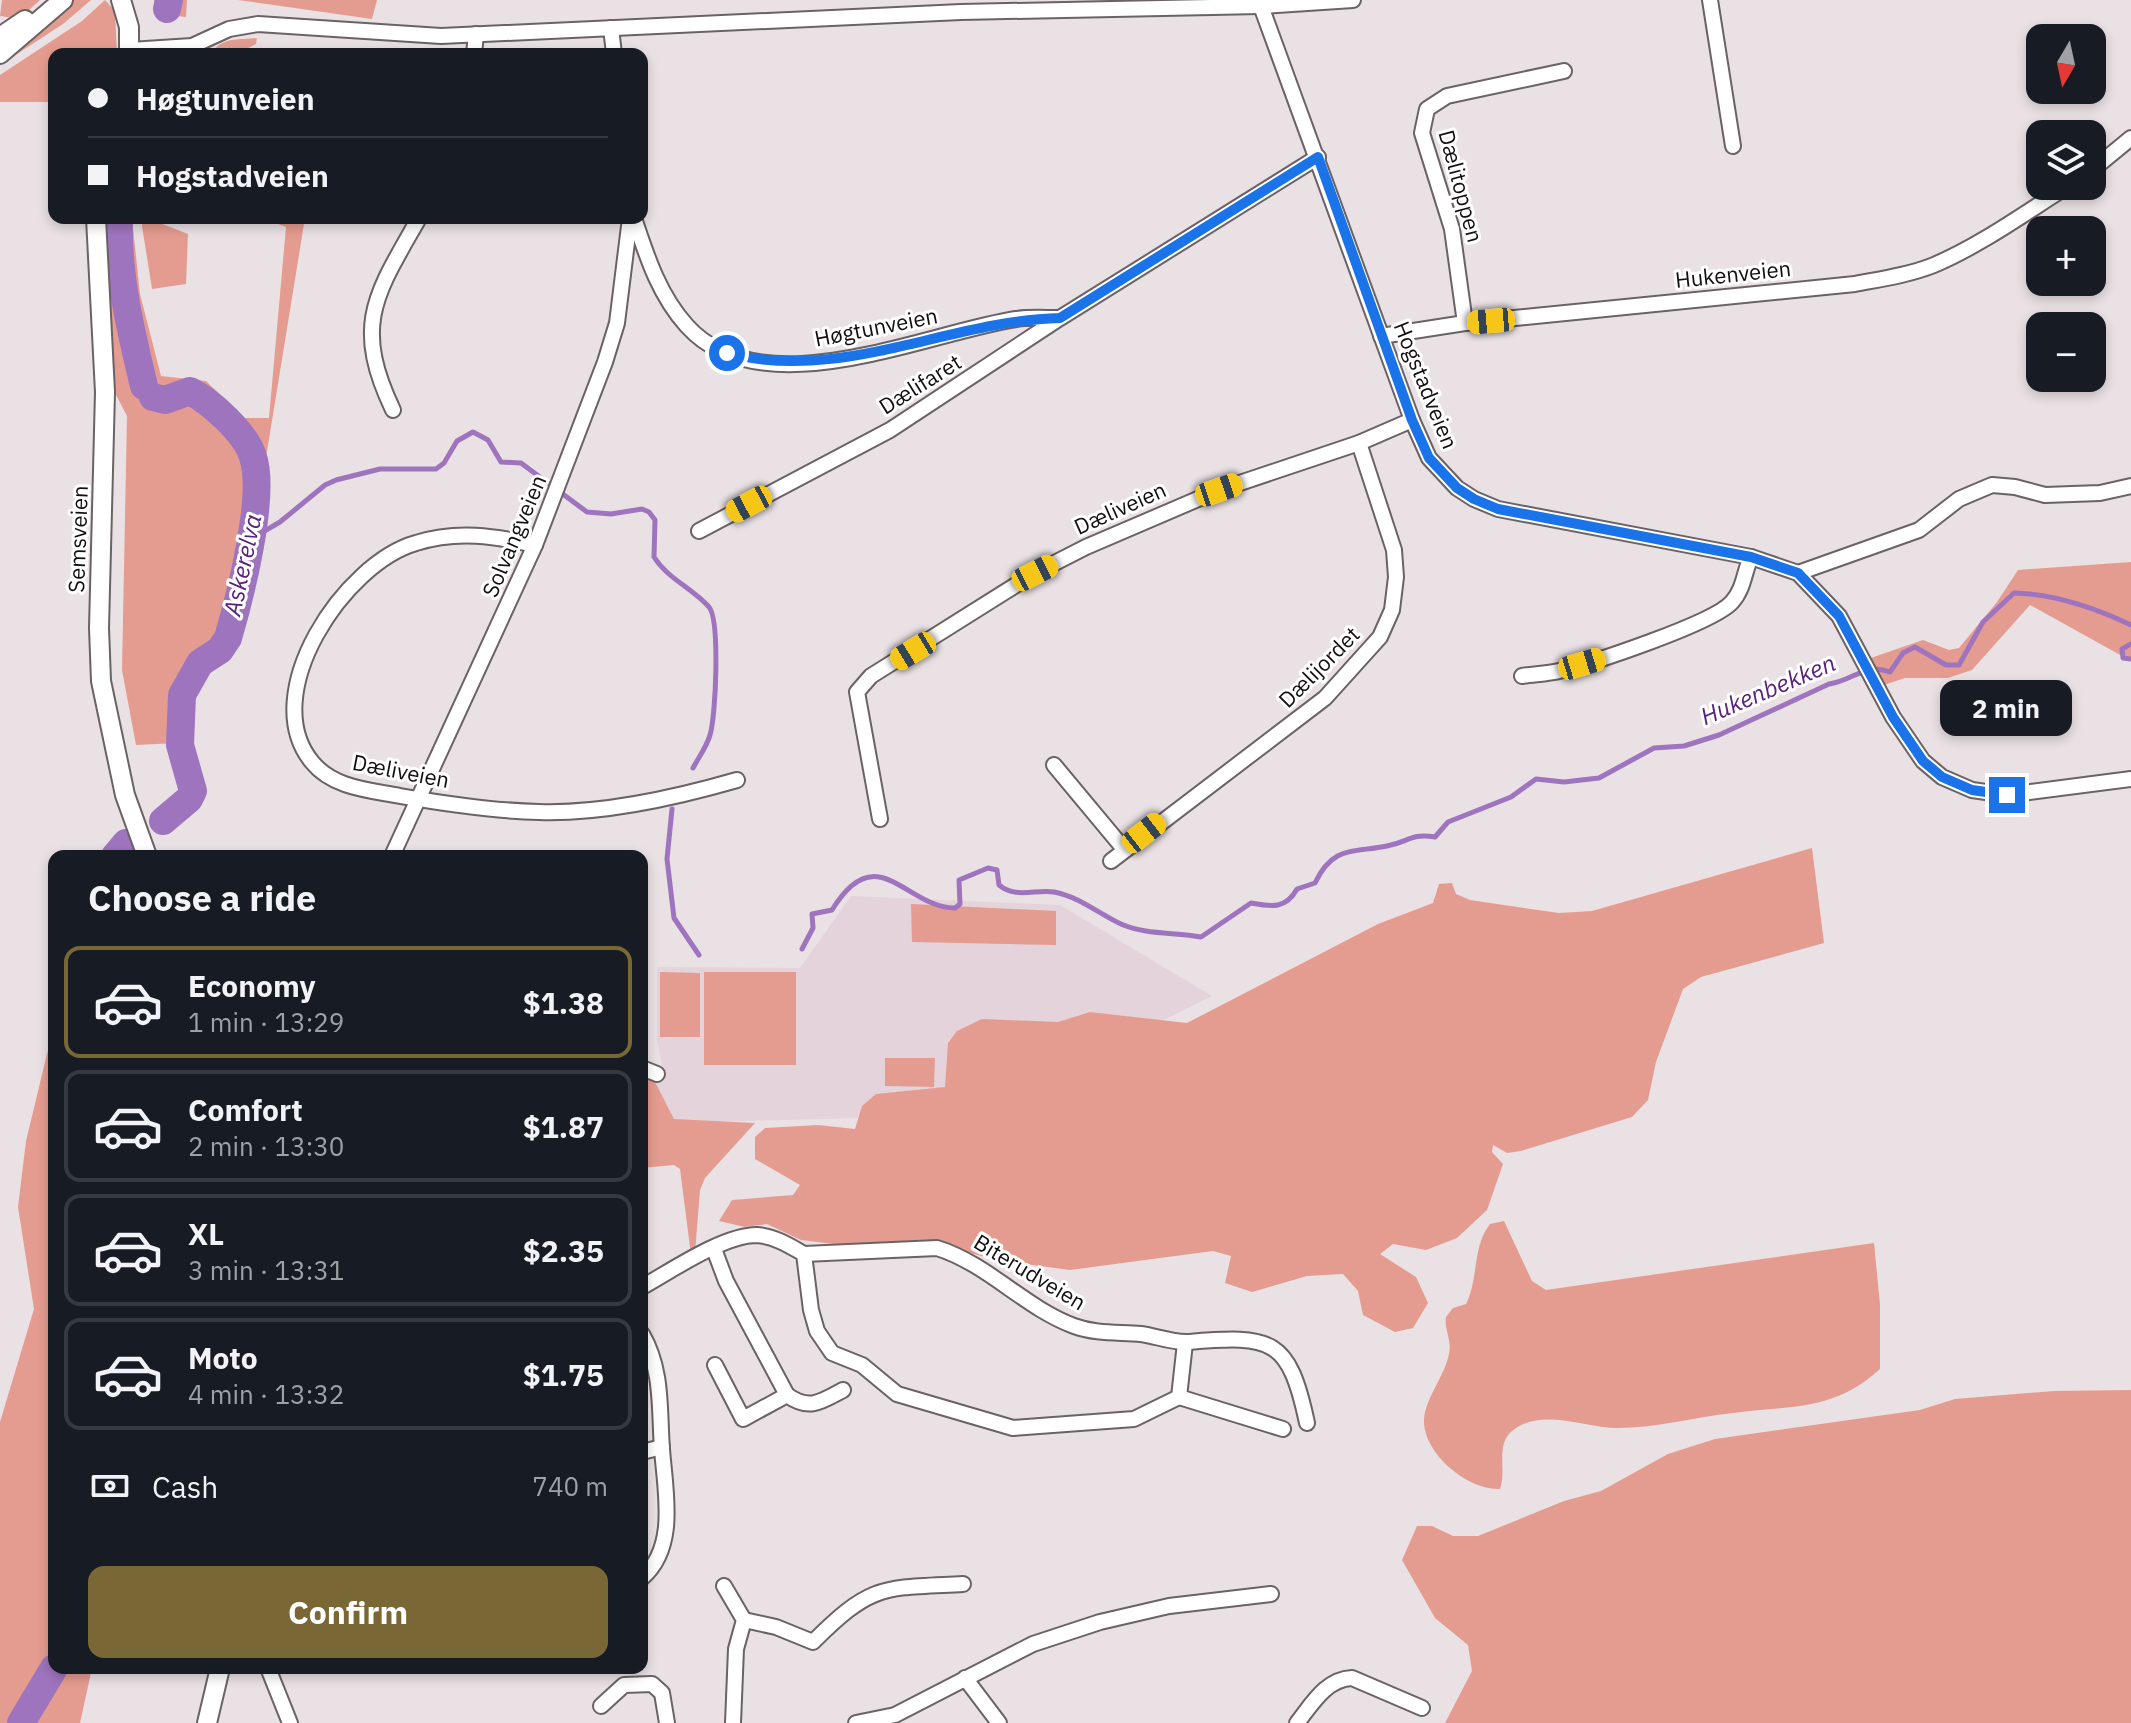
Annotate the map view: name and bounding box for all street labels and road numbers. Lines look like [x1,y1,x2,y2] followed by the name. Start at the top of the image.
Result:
[1433,126,1490,245] street label: Dælitoppen
[1674,253,1792,294] street label: Hukenveien
[812,300,940,353] street label: Høgtunveien
[1388,317,1465,453] street label: Hogstadveien
[873,347,966,420] street label: Dælifaret
[475,470,552,601] street label: Solvangveien
[1069,474,1170,541] street label: Dæliveien
[61,485,94,593] street label: Semsveien
[1272,620,1366,714] street label: Dælijordet
[350,747,452,794] street label: Dæliveien
[969,1227,1092,1316] street label: Biterudveien

